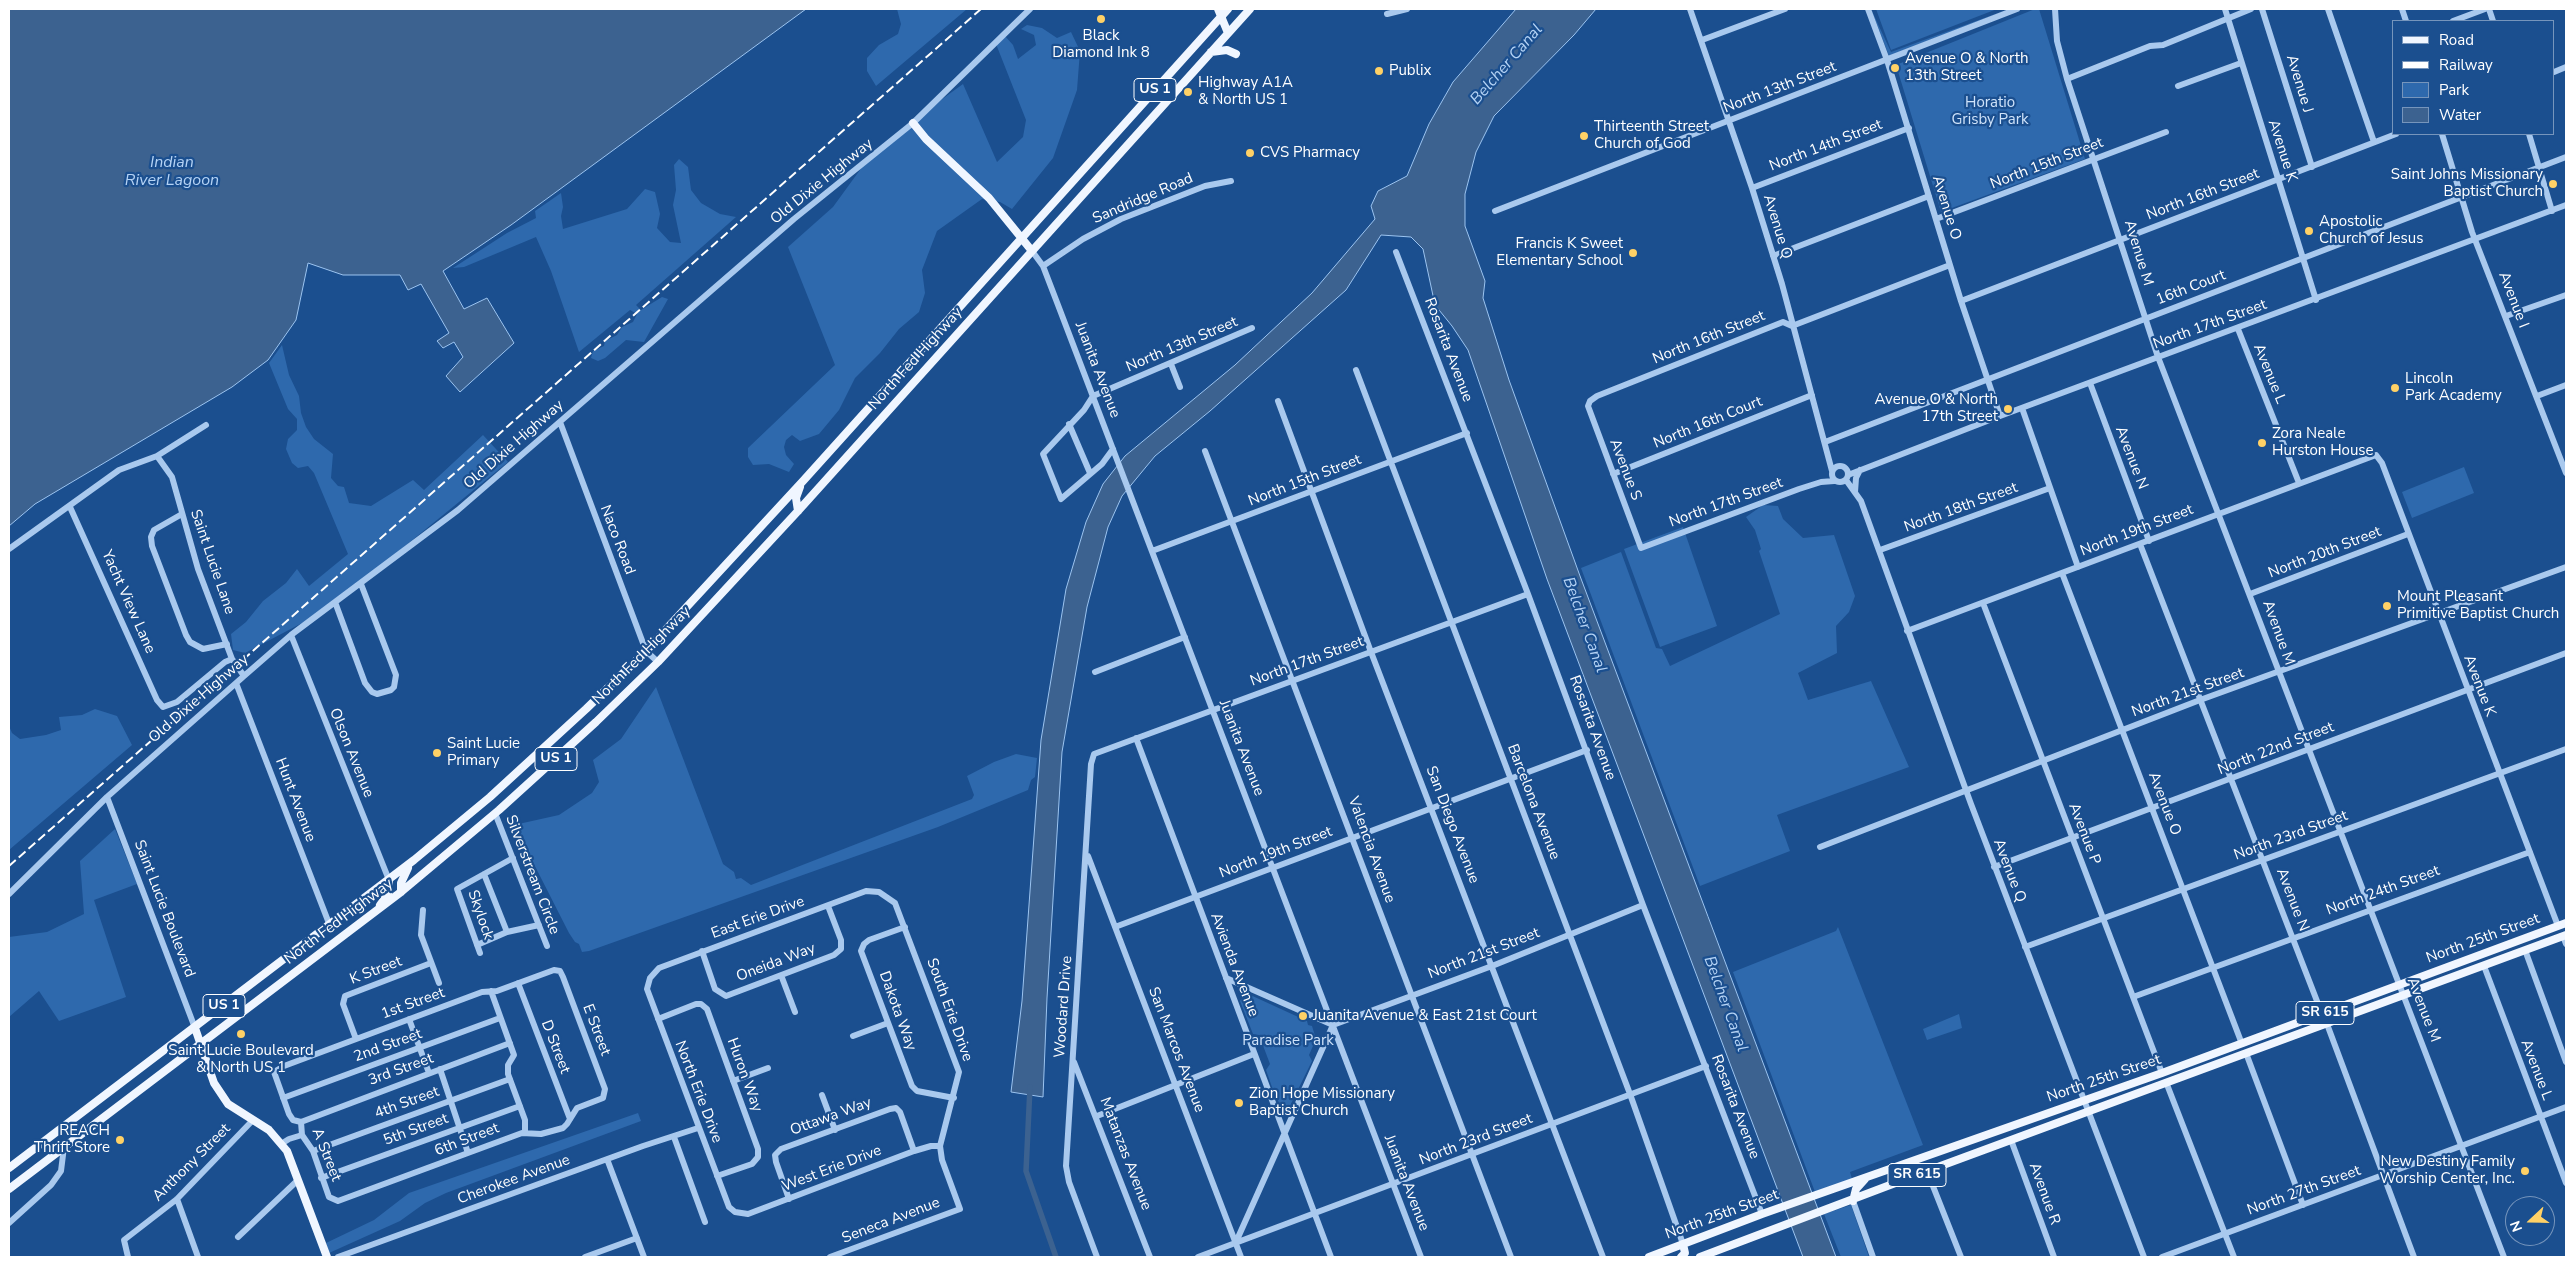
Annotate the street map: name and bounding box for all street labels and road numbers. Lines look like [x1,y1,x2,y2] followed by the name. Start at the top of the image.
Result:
[2282,53,2316,115] street label: Avenue J
[1721,58,1839,118] street label: North 13th Street
[1134,78,1176,102] road number: US 1
[1767,116,1885,176] street label: North 14th Street
[2264,118,2300,184] street label: Avenue K
[1988,134,2106,194] street label: North 15th Street
[767,135,877,229] street label: Old Dixie Highway
[2144,165,2262,225] street label: North 16th Street
[1090,170,1196,228] street label: Sandridge Road
[1928,174,1964,242] street label: Avenue O
[1759,193,1795,261] street label: Avenue Q
[2119,218,2157,288] street label: Avenue M
[2154,267,2228,309] street label: 16th Court
[2494,269,2532,331] street label: Avenue I
[1420,295,1476,405] street label: Rosarita Avenue
[2151,296,2269,354] street label: North 17th Street
[865,304,967,414] street label: North Fed Highway
[1650,307,1768,369] street label: North 16th Street
[1124,313,1240,377] street label: North 13th Street
[1070,319,1124,421] street label: Juanita Avenue
[2249,341,2289,407] street label: Avenue L
[1651,393,1765,453] street label: North 16th Court
[460,397,568,493] street label: Old Dixie Highway
[2111,424,2151,492] street label: Avenue N
[1605,437,1645,503] street label: Avenue S
[1246,451,1364,511] street label: North 15th Street
[1667,474,1785,532] street label: North 17th Street
[1902,479,2020,537] street label: North 18th Street
[2078,501,2196,561] street label: North 19th Street
[596,503,638,577] street label: Naco Road
[186,507,238,617] street label: Saint Lucie Lane
[2266,523,2384,583] street label: North 20th Street
[97,548,159,656] street label: Yacht View Lane
[2258,598,2298,668] street label: Avenue M
[589,603,695,709] street label: North Fed Highway
[1248,633,1366,691] street label: North 17th Street
[145,651,253,747] street label: Old Dixie Highway
[2459,653,2499,719] street label: Avenue K
[2129,664,2247,722] street label: North 21st Street
[1565,673,1619,783] street label: Rosarita Avenue
[1214,697,1268,799] street label: Juanita Avenue
[325,706,377,800] street label: Olson Avenue
[2215,719,2337,779] street label: North 22nd Street
[1503,742,1563,862] street label: Barcelona Avenue
[535,748,577,771] road number: US 1
[271,755,319,845] street label: Hunt Avenue
[1421,764,1483,886] street label: San Diego Avenue
[2144,770,2184,838] street label: Avenue O
[1343,795,1399,905] street label: Valencia Avenue
[2064,801,2104,867] street label: Avenue P
[2232,807,2350,865] street label: North 23rd Street
[501,813,563,937] street label: Silverstream Circle
[1217,823,1335,883] street label: North 19th Street
[1989,837,2029,905] street label: Avenue Q
[130,838,198,980] street label: Saint Lucie Boulevard
[2324,862,2442,920] street label: North 24th Street
[2272,866,2312,934] street label: Avenue N
[281,875,397,969] street label: North Fed Highway
[463,888,497,942] street label: Skylock
[709,893,807,943] street label: East Erie Drive
[2424,910,2542,968] street label: North 25th Street
[1206,911,1262,1019] street label: Avienda Avenue
[1426,924,1542,984] street label: North 21st Street
[734,940,818,986] street label: Oneida Way
[347,953,405,989] street label: K Street
[1051,955,1077,1059] street label: Woodard Drive
[922,956,976,1064] street label: South Erie Drive
[874,969,920,1053] street label: Dakota Way
[2402,975,2444,1045] street label: Avenue M
[379,984,447,1024] street label: 1st Street
[1144,985,1208,1115] street label: San Marcos Avenue
[203,994,245,1018] road number: US 1
[2296,1001,2354,1024] road number: SR 615
[578,1002,614,1058] street label: E Street
[537,1018,573,1076] street label: D Street
[352,1025,424,1067] street label: 2nd Street
[722,1036,766,1114] street label: Huron Way
[2516,1037,2556,1103] street label: Avenue L
[670,1038,726,1146] street label: North Erie Drive
[366,1050,436,1090] street label: 3rd Street
[2045,1051,2163,1107] street label: North 25th Street
[1707,1052,1763,1162] street label: Rosarita Avenue
[372,1083,442,1123] street label: 4th Street
[788,1094,874,1140] street label: Ottawa Way
[1095,1095,1155,1213] street label: Matanzas Avenue
[381,1110,451,1150] street label: 5th Street
[1417,1110,1535,1170] street label: North 23rd Street
[432,1119,502,1161] street label: 6th Street
[149,1120,235,1206] street label: Anthony Street
[307,1126,345,1184] street label: A Street
[1379,1132,1433,1234] street label: Juanita Avenue
[780,1142,884,1196] street label: West Erie Drive
[455,1151,573,1209] street label: Cherokee Avenue
[2024,1160,2064,1228] street label: Avenue R
[2245,1162,2363,1220] street label: North 27th Street
[1888,1164,1946,1186] road number: SR 615
[1663,1186,1781,1244] street label: North 25th Street
[839,1194,943,1248] street label: Seneca Avenue

